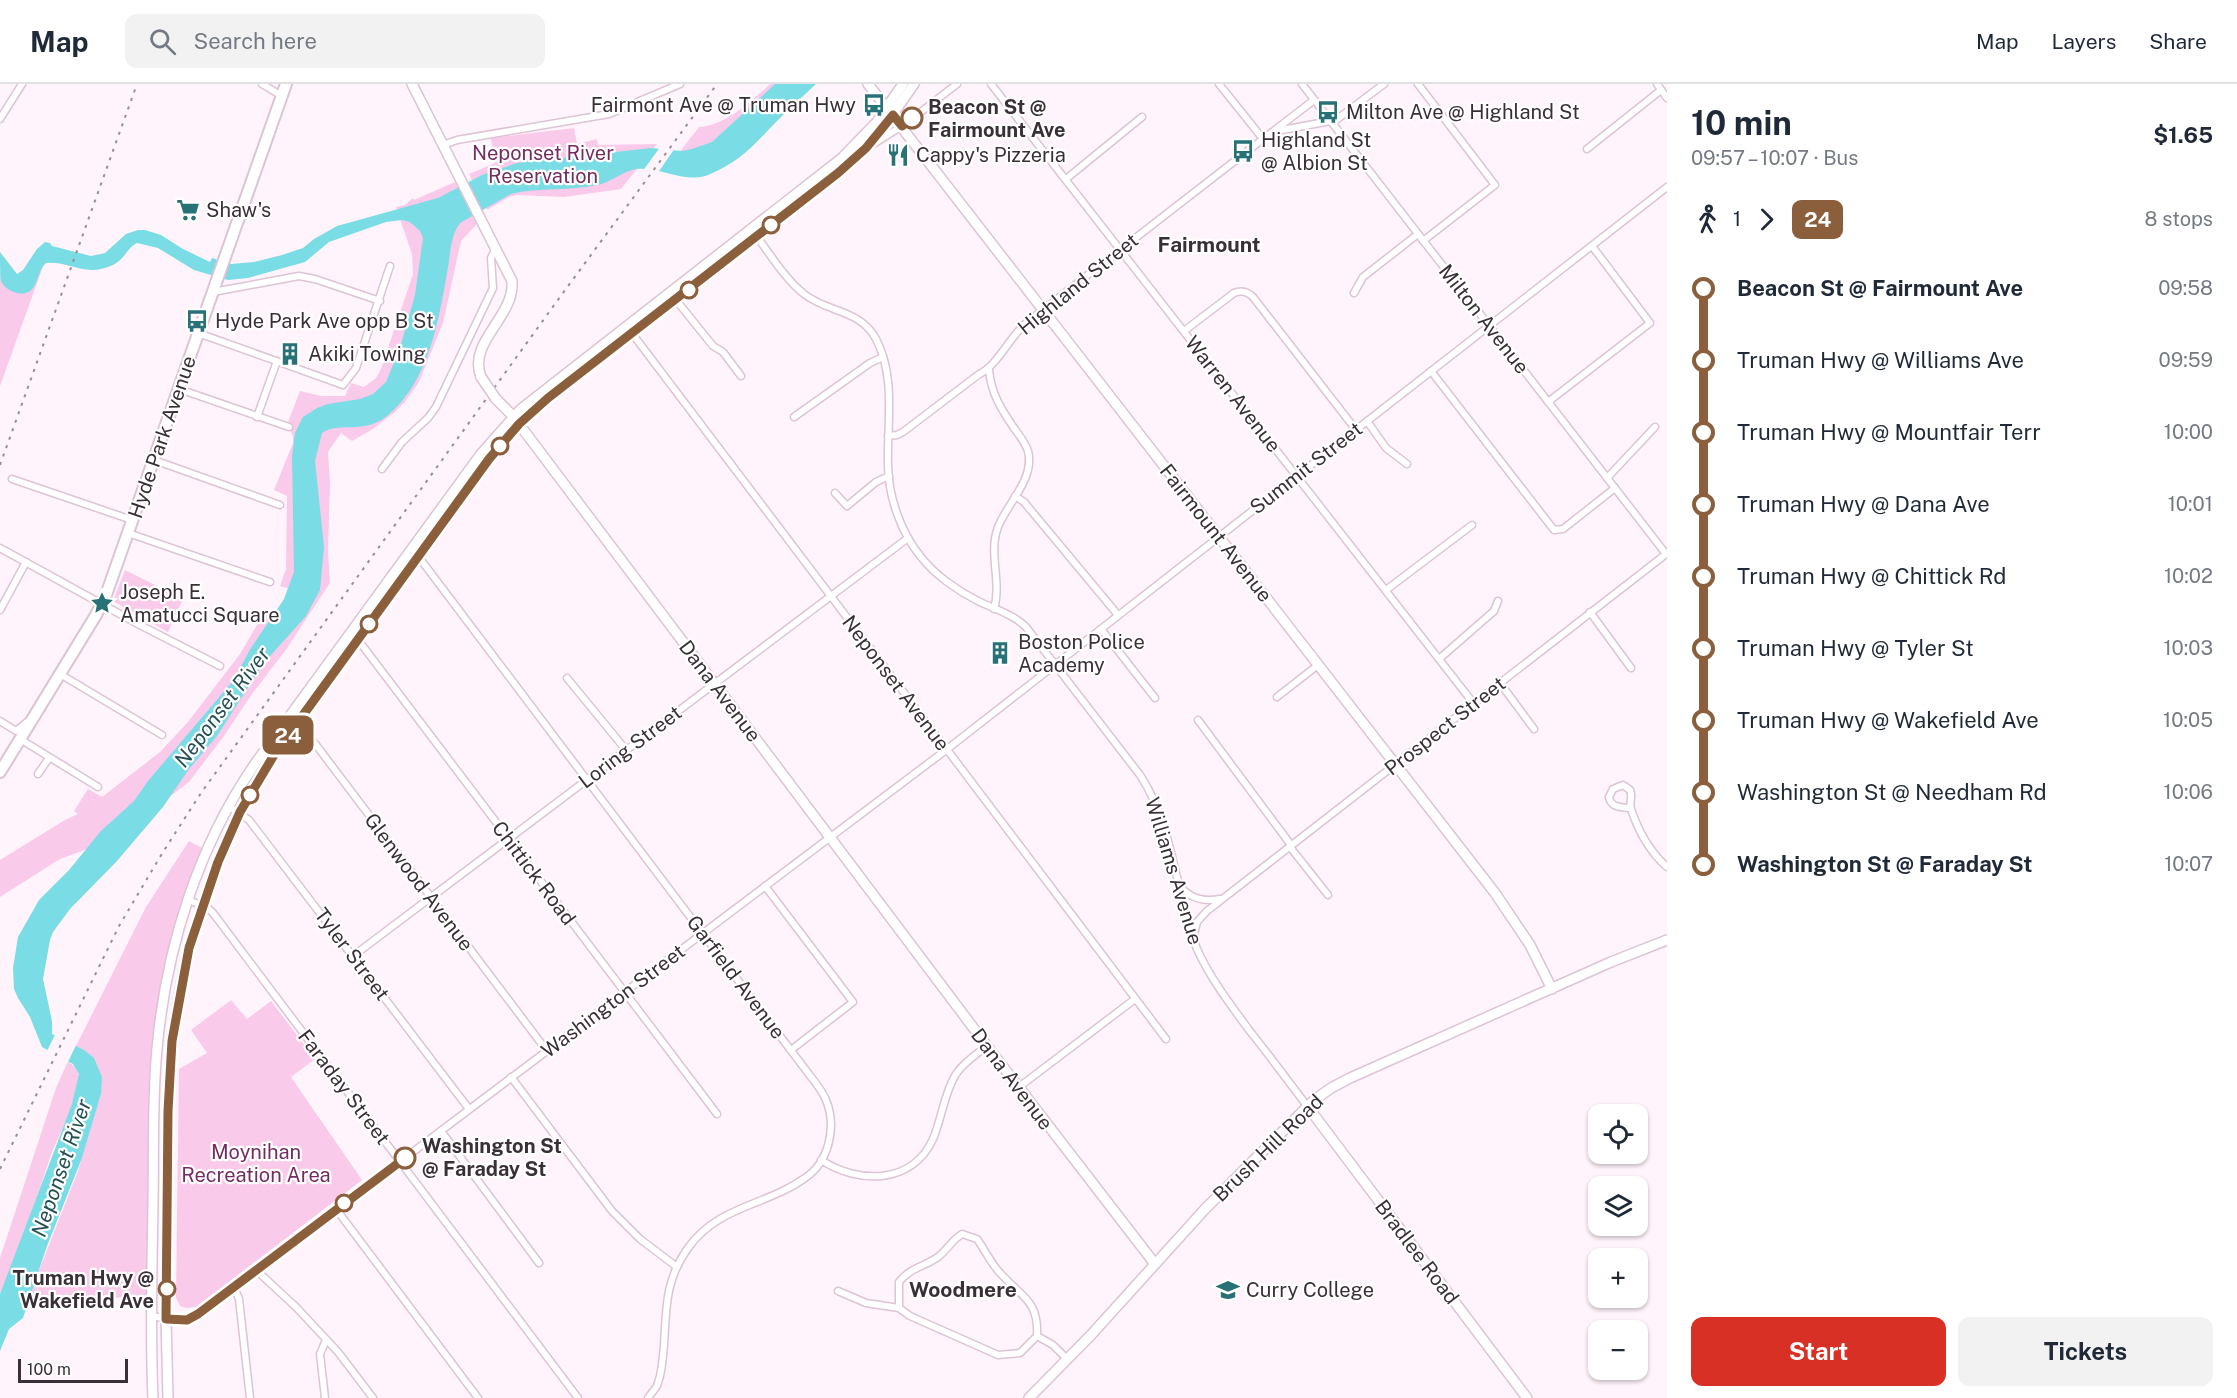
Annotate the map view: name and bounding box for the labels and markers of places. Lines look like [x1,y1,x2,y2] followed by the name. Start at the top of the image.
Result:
[861,92,887,118] bus stop icon: Fairmont Ave @ Truman Hwy
[591,93,856,117] place label: Fairmont Ave @ Truman Hwy
[928,95,1065,142] place label: Beacon St @ Fairmount Ave
[1315,99,1341,125] bus stop icon: Milton Ave @ Highland St
[1346,100,1580,124] place label: Milton Ave @ Highland St
[901,107,923,129] marker: Beacon St @ Fairmount Ave
[1261,128,1371,175] place label: Highland St @ Albion St
[1230,138,1256,164] bus stop icon: Highland St @ Albion St
[885,142,911,168] restaurant icon: Cappy's Pizzeria
[916,143,1066,167] place label: Cappy's Pizzeria
[175,197,201,223] supermarket icon: Shaw's
[206,198,271,222] place label: Shaw's
[762,216,780,234] unlabelled marker
[680,281,698,299] unlabelled marker
[184,308,210,334] bus stop icon: Hyde Park Ave opp B St
[215,309,434,333] place label: Hyde Park Ave opp B St
[277,341,303,367] building icon: Akiki Towing
[308,342,426,366] place label: Akiki Towing
[491,437,509,455] unlabelled marker
[120,580,280,627] place label: Joseph E. Amatucci Square
[89,590,115,616] place icon: Joseph E. Amatucci Square
[360,615,378,633] unlabelled marker
[1018,630,1145,677] place label: Boston Police Academy
[987,640,1013,666] building icon: Boston Police Academy
[241,786,259,804] unlabelled marker
[422,1134,562,1181] place label: Washington St @ Faraday St
[394,1147,416,1169] marker: Washington St @ Faraday St
[335,1194,353,1212] unlabelled marker
[13,1266,154,1313] place label: Truman Hwy @ Wakefield Ave
[1215,1277,1241,1303] school or university icon: Curry College
[1246,1278,1374,1302] place label: Curry College
[158,1280,176,1298] marker: Truman Hwy @ Wakefield Ave

